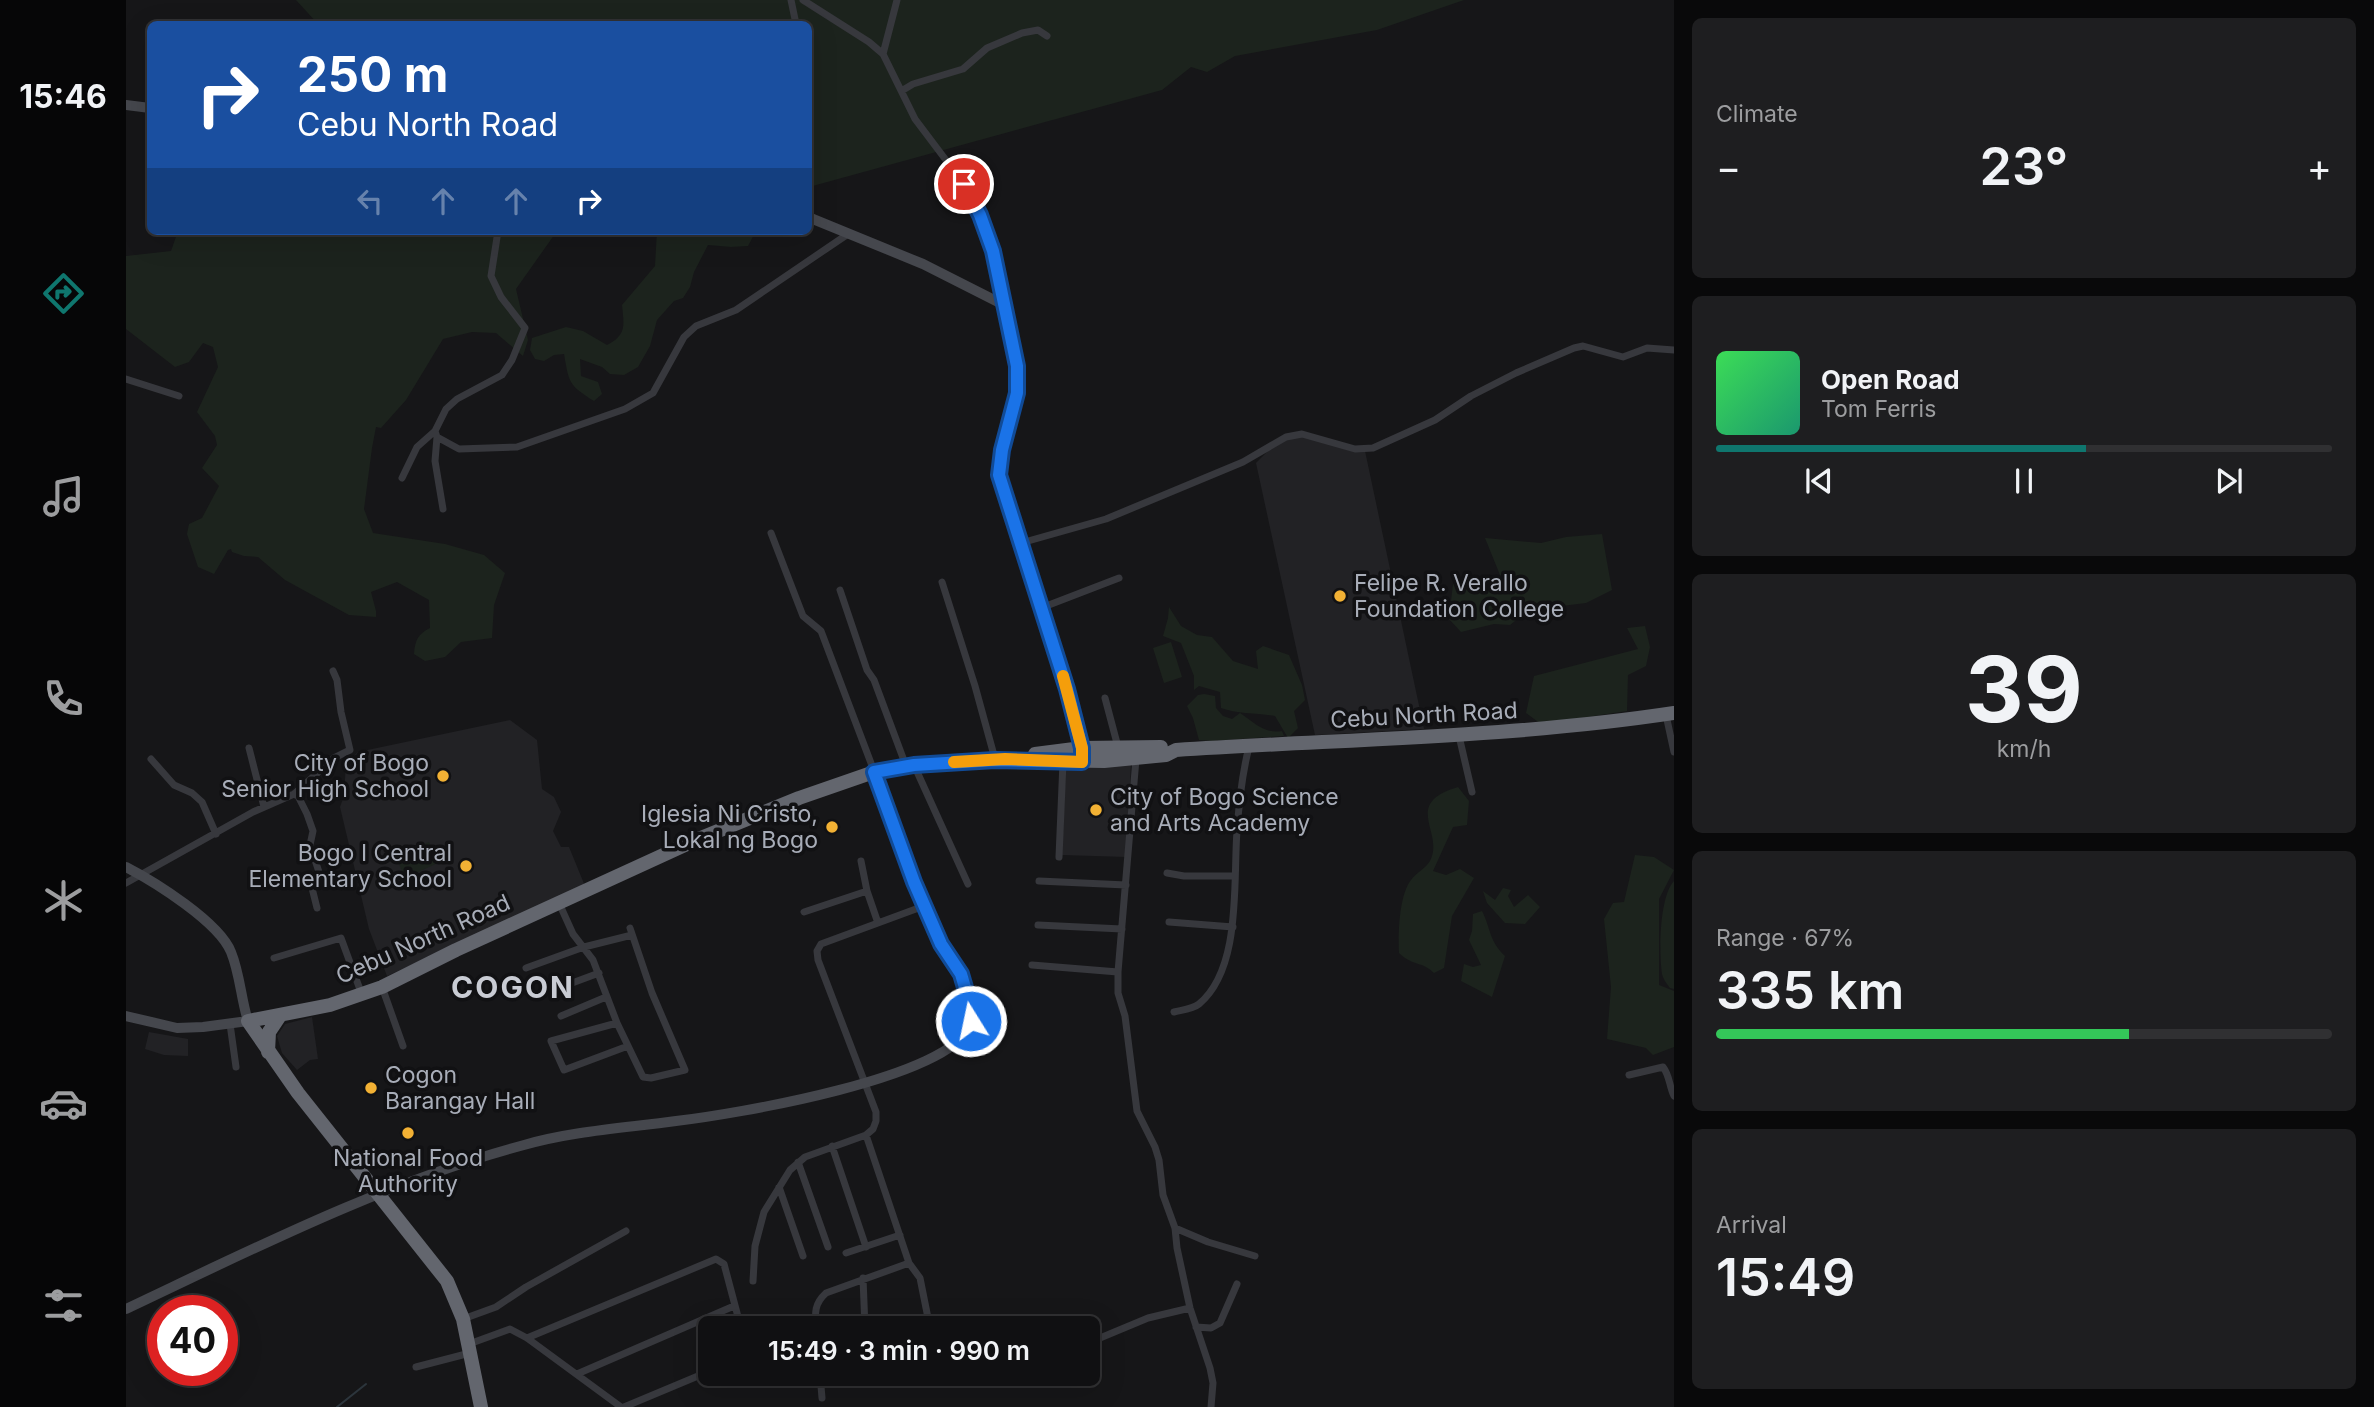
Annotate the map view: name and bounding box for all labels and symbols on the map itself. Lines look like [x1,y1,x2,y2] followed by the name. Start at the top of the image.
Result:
[934,154,994,214] pin
[1354,569,1564,623] place label: Felipe R. Verallo Foundation College
[1332,588,1348,604] marker: Felipe R. Verallo Foundation College
[1330,696,1518,734] street label: Cebu North Road
[221,749,429,803] place label: City of Bogo Senior High School
[435,768,451,784] marker: City of Bogo Senior High School
[1110,783,1339,837] place label: City of Bogo Science and Arts Academy
[641,800,818,854] place label: Iglesia Ni Cristo, Lokal ng Bogo
[1088,802,1104,818] marker: City of Bogo Science and Arts Academy
[824,819,840,835] marker: Iglesia Ni Cristo, Lokal ng Bogo
[248,839,452,893] place label: Bogo I Central Elementary School
[458,858,474,874] marker: Bogo I Central Elementary School
[332,888,514,990] street label: Cebu North Road
[451,969,575,1005] district label: COGON
[934,984,1008,1058] position arrow
[385,1061,535,1115] place label: Cogon Barangay Hall
[363,1080,379,1096] marker: Cogon Barangay Hall
[400,1125,416,1141] marker: National Food Authority
[333,1144,483,1198] place label: National Food Authority
[147,1295,238,1386] speed limit sign: 40

